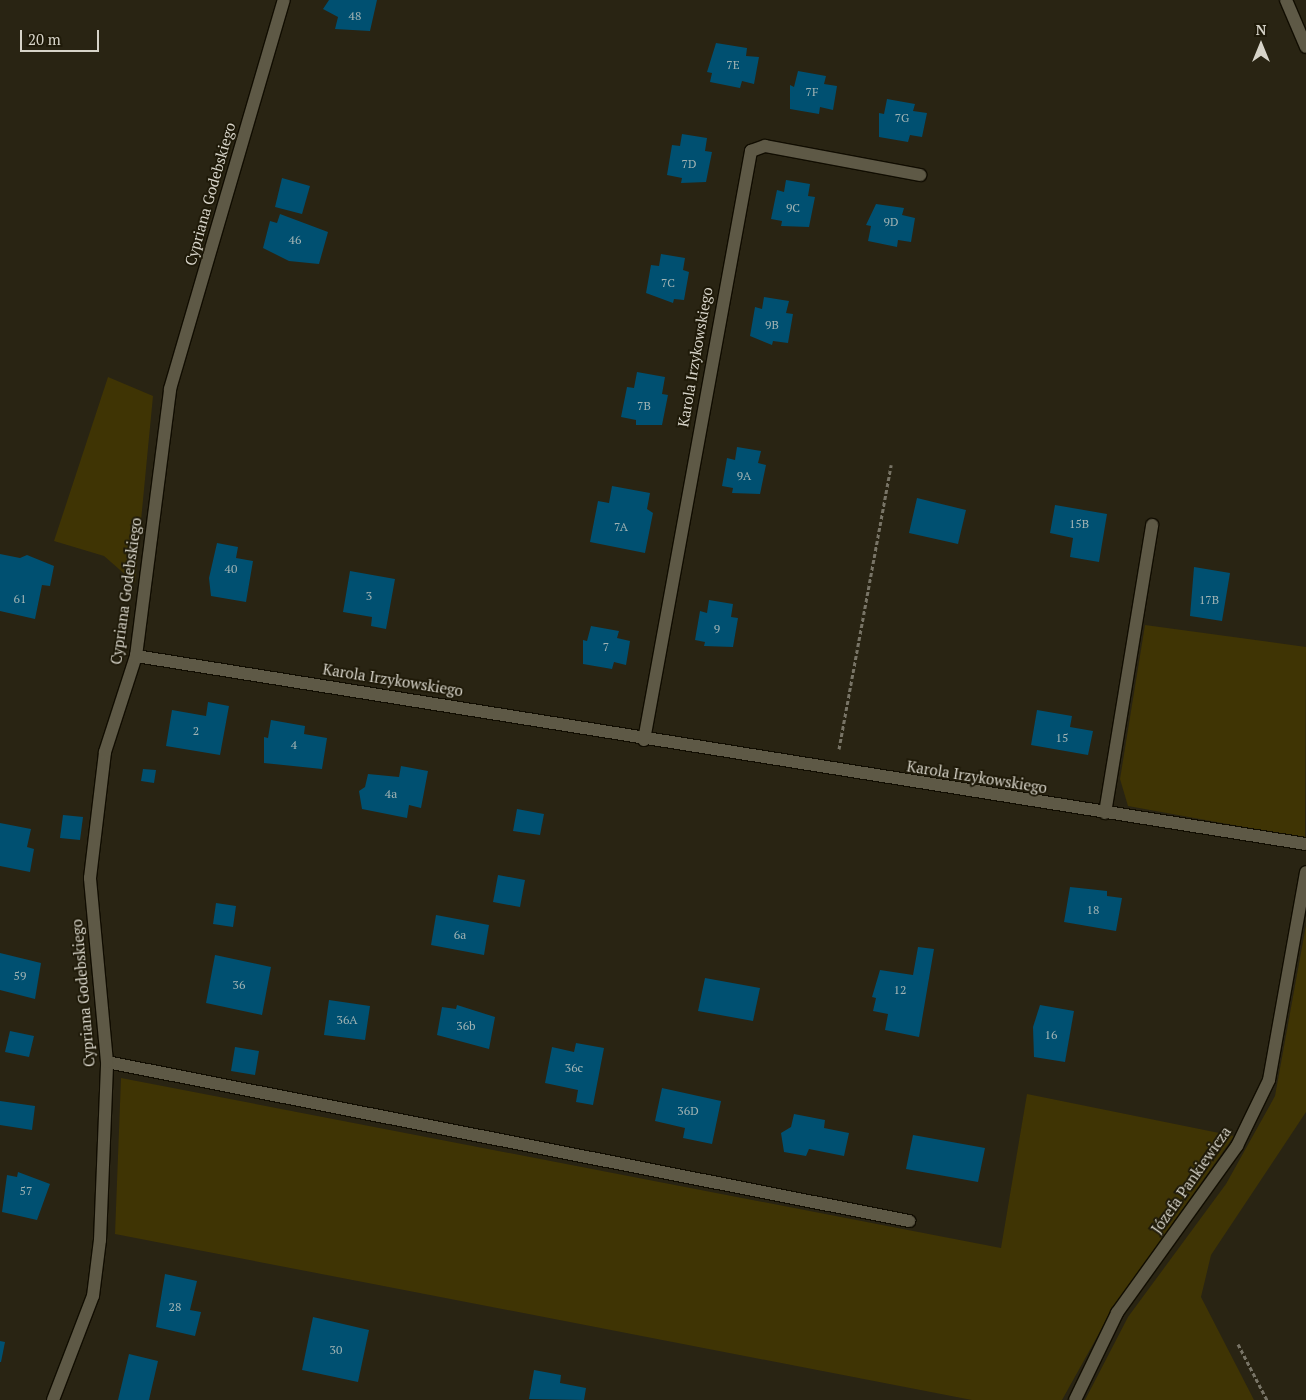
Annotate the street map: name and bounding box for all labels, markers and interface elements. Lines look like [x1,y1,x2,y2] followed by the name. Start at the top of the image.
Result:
[349,9,361,23] house number: 48
[22,20,101,52] scale bar
[1236,20,1286,70] north arrow
[1256,20,1266,39] text: N
[28,29,61,49] text: 20 m
[726,58,740,72] house number: 7E
[806,85,818,99] house number: 7F
[895,111,909,125] house number: 7G
[181,120,239,268] street label: Cypriana Godebskiego
[682,157,696,171] house number: 7D
[786,201,800,215] house number: 9C
[884,215,898,229] house number: 9D
[289,233,301,247] house number: 46
[661,276,675,290] house number: 7C
[674,286,716,428] street label: Karola Irzykowskiego
[765,318,779,332] house number: 9B
[637,399,651,413] house number: 7B
[737,469,751,483] house number: 9A
[107,516,145,666] street label: Cypriana Godebskiego
[1069,517,1089,531] house number: 15B
[614,520,628,534] house number: 7A
[225,562,237,576] house number: 40
[366,589,372,603] house number: 3
[14,592,26,606] house number: 61
[1199,593,1219,607] house number: 17B
[714,622,720,636] house number: 9
[603,640,609,654] house number: 7
[322,660,464,700] street label: Karola Irzykowskiego
[193,724,199,738] house number: 2
[1056,731,1068,745] house number: 15
[291,738,297,752] house number: 4
[906,757,1048,797] street label: Karola Irzykowskiego
[385,787,397,801] house number: 4a
[1087,903,1099,917] house number: 18
[68,918,98,1068] street label: Cypriana Godebskiego
[454,928,466,942] house number: 6a
[14,969,26,983] house number: 59
[233,978,245,992] house number: 36
[894,983,906,997] house number: 12
[337,1013,357,1027] house number: 36A
[456,1019,476,1033] house number: 36b
[1045,1028,1057,1042] house number: 16
[565,1061,583,1075] house number: 36c
[677,1104,699,1118] house number: 36D
[1147,1123,1235,1237] street label: Józefa Pankiewicza
[20,1184,32,1198] house number: 57
[169,1300,181,1314] house number: 28
[330,1343,342,1357] house number: 30

